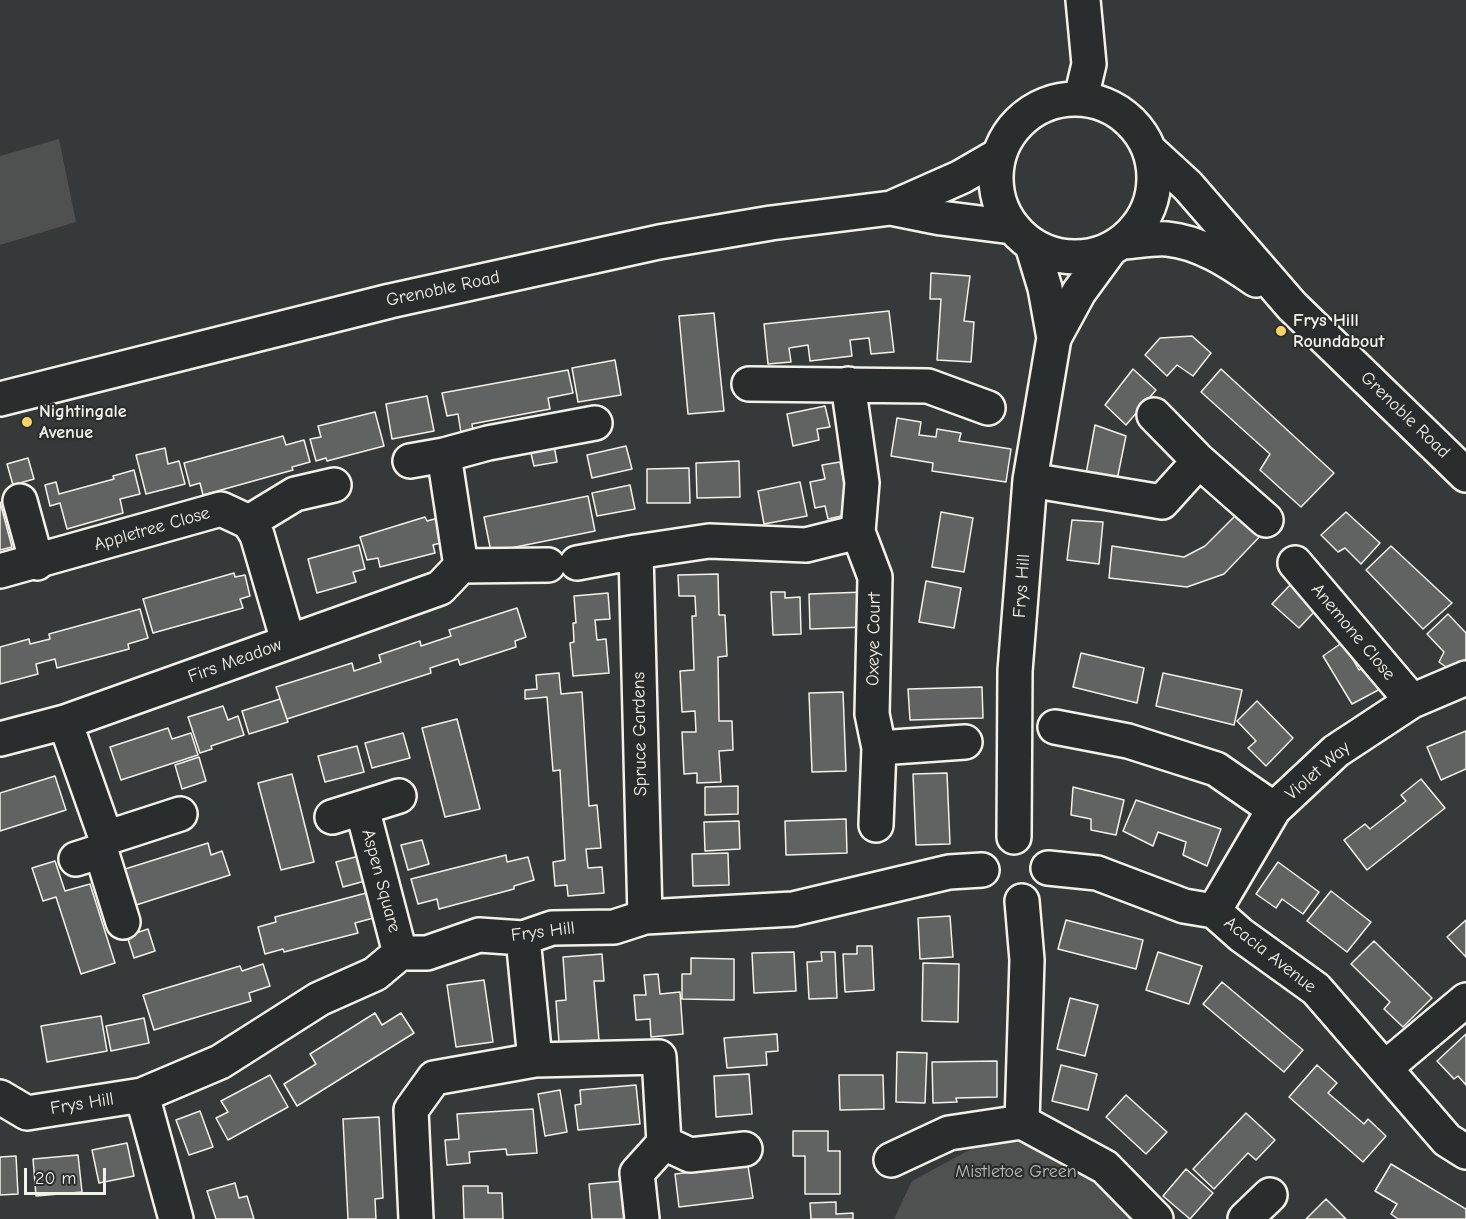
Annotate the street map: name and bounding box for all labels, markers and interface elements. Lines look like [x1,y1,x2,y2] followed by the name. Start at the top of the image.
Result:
[384,266,502,312] street label: Grenoble Road
[1293,310,1384,352] place label: Frys Hill Roundabout
[1274,324,1288,338] marker: Frys Hill Roundabout
[1356,367,1454,463] street label: Grenoble Road
[39,401,127,444] place label: Nightingale Avenue
[20,415,34,429] marker: Nightingale Avenue
[92,502,212,556] street label: Appletree Close
[1009,553,1035,619] street label: Frys Hill
[1306,579,1400,685] street label: Anemone Close
[862,592,886,686] street label: Oxeye Court
[185,634,285,688] street label: Firs Meadow
[628,672,652,796] street label: Spruce Gardens
[1281,737,1355,805] street label: Violet Way
[357,827,405,935] street label: Aspen Square
[1220,912,1320,998] street label: Acacia Avenue
[510,917,576,947] street label: Frys Hill
[49,1088,115,1120] street label: Frys Hill
[27,1156,110,1194] scale bar
[955,1161,1077,1183] park label: Mistletoe Green
[35,1168,76,1189] text: 20 m

